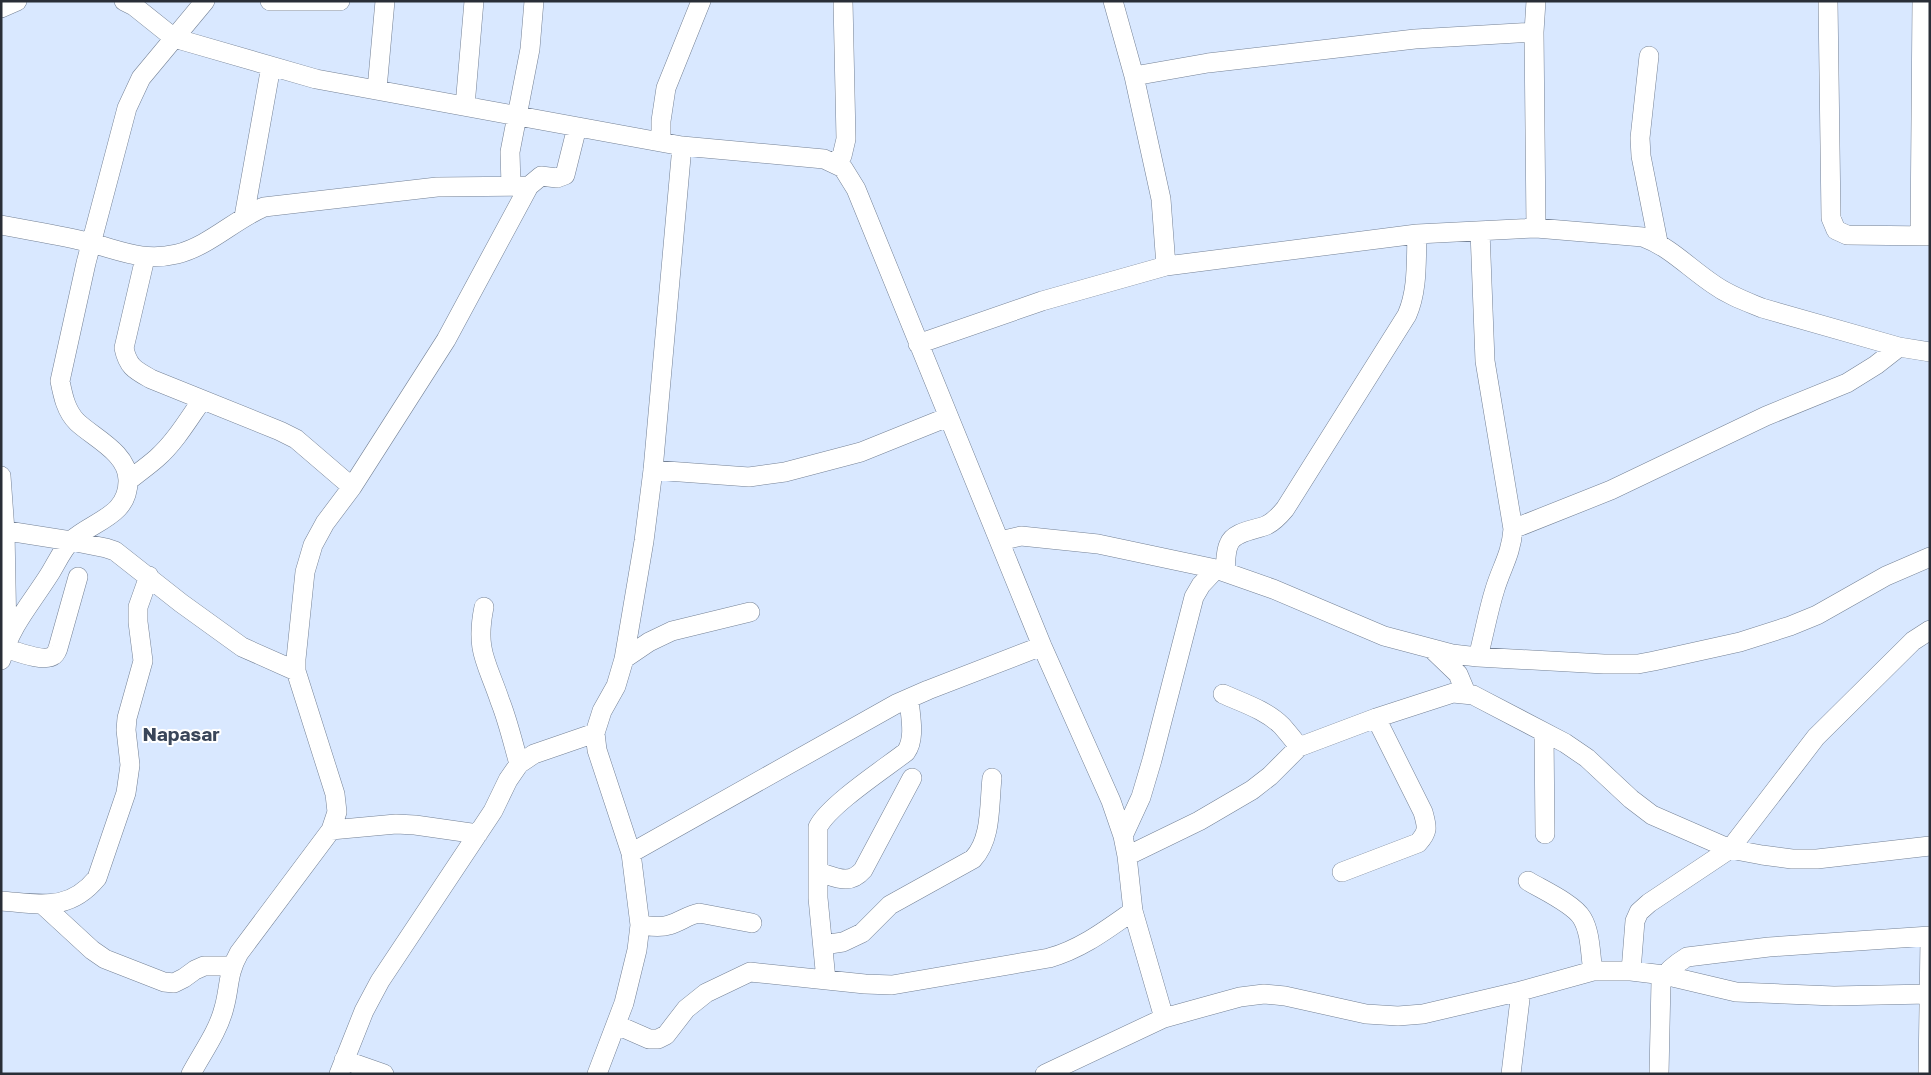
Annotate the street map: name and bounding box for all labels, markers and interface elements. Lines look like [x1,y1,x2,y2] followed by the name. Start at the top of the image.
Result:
[142,722,220,745] district label: Napasar

